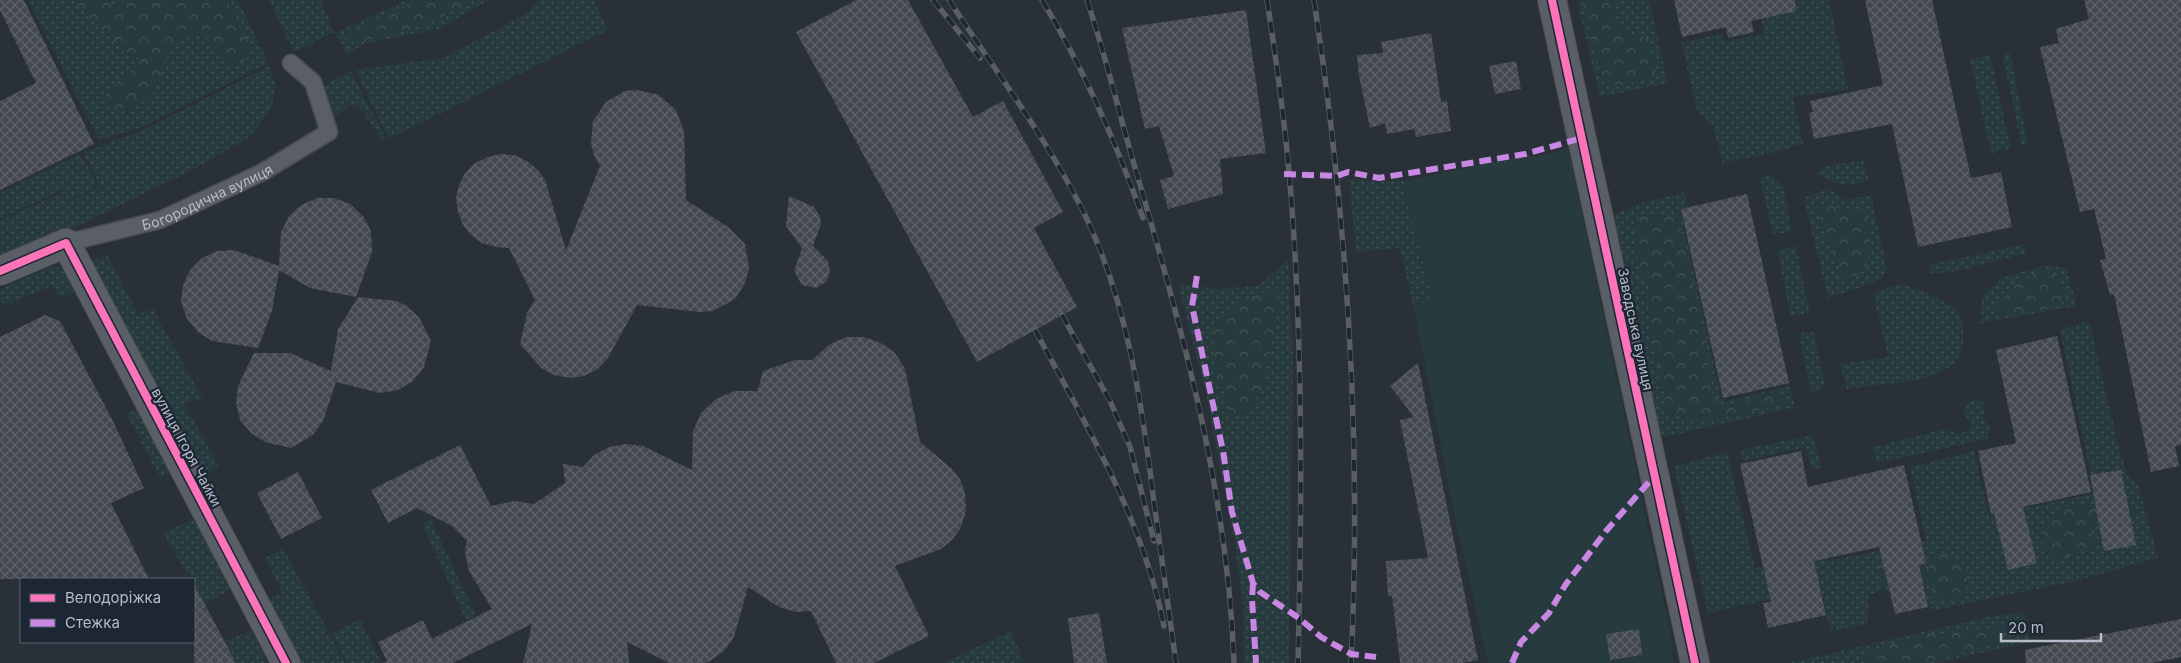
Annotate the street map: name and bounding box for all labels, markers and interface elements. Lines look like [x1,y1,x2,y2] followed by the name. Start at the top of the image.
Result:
[140,160,275,233] street label: Богородична вулиця
[1615,266,1657,392] street label: Заводська вулиця
[149,385,225,509] street label: вулиця Ігоря Чайки
[20,578,195,643] legend
[65,588,161,607] text: Велодоріжка
[2001,610,2101,642] scale bar
[65,613,120,632] text: Стежка
[2008,618,2044,637] text: 20 m

